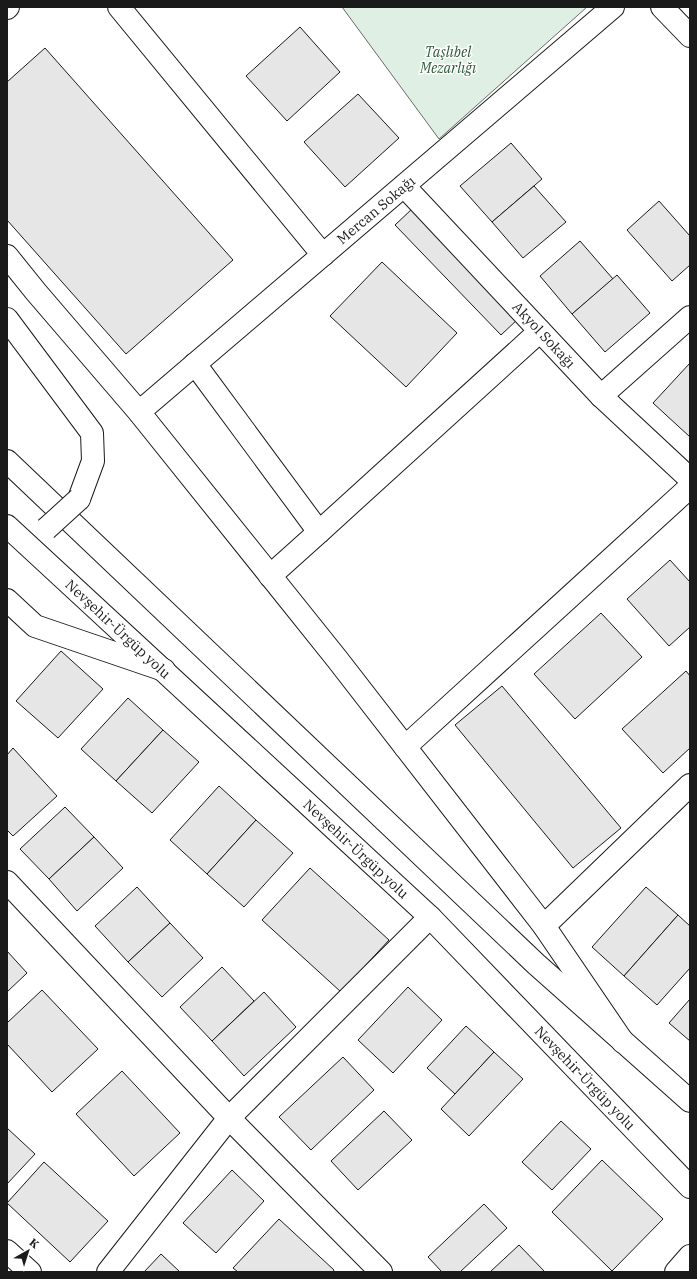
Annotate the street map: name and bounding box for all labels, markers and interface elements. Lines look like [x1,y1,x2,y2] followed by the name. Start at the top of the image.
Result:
[419,43,477,77] park label: Taşlıbel Mezarlığı
[333,172,419,248] street label: Mercan Sokağı
[509,298,579,372] street label: Akyol Sokağı
[62,576,175,683] street label: Nevşehir-Ürgüp yolu
[300,796,413,903] street label: Nevşehir-Ürgüp yolu
[531,1022,639,1134] street label: Nevşehir-Ürgüp yolu
[8,1231,48,1271] north arrow
[27,1235,42,1252] text: K

